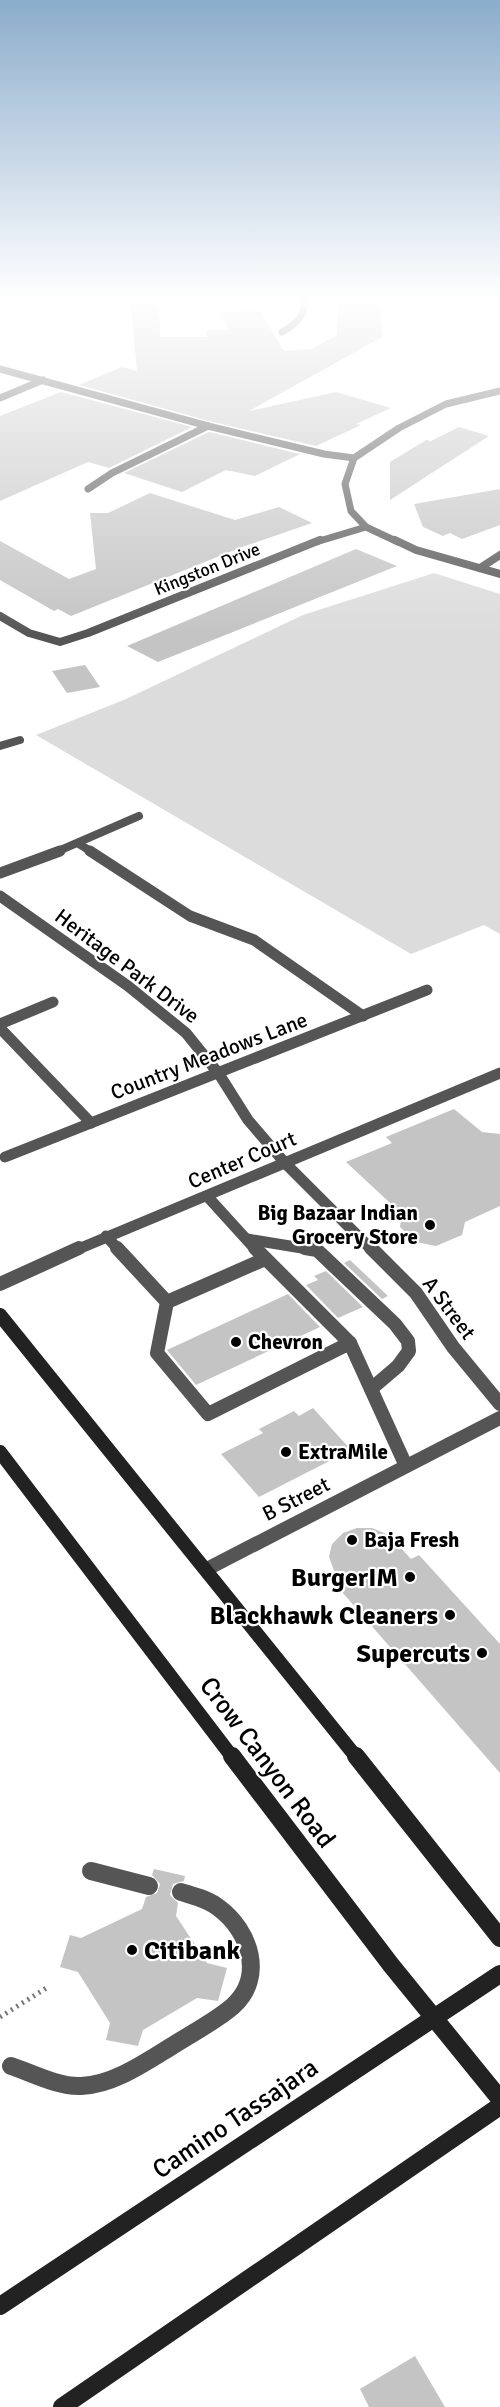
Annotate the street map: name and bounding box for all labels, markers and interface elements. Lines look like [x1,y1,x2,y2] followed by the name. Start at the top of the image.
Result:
[151,538,263,600] street label: Kingston Drive
[50,903,204,1029] street label: Heritage Park Drive
[107,1006,311,1106] street label: Country Meadows Lane
[184,1126,300,1194] street label: Center Court
[257,1200,418,1250] place label: Big Bazaar Indian Grocery Store
[423,1218,437,1232] marker: Big Bazaar Indian Grocery Store
[417,1271,481,1345] street label: A Street
[248,1329,323,1355] place label: Chevron
[229,1335,243,1349] marker: Chevron
[298,1439,388,1465] place label: ExtraMile
[279,1445,293,1459] marker: ExtraMile
[258,1471,334,1527] street label: B Street
[364,1527,459,1553] place label: Baja Fresh
[345,1533,359,1547] marker: Baja Fresh
[291,1562,398,1594] place label: BurgerIM
[403,1570,417,1584] marker: BurgerIM
[209,1600,438,1632] place label: Blackhawk Cleaners
[443,1608,457,1622] marker: Blackhawk Cleaners
[357,1638,470,1670] place label: Supercuts
[475,1646,489,1660] marker: Supercuts
[192,1671,342,1854] street label: Crow Canyon Road
[144,1935,240,1967] place label: Citibank
[125,1943,139,1957] marker: Citibank
[147,2052,324,2186] street label: Camino Tassajara

